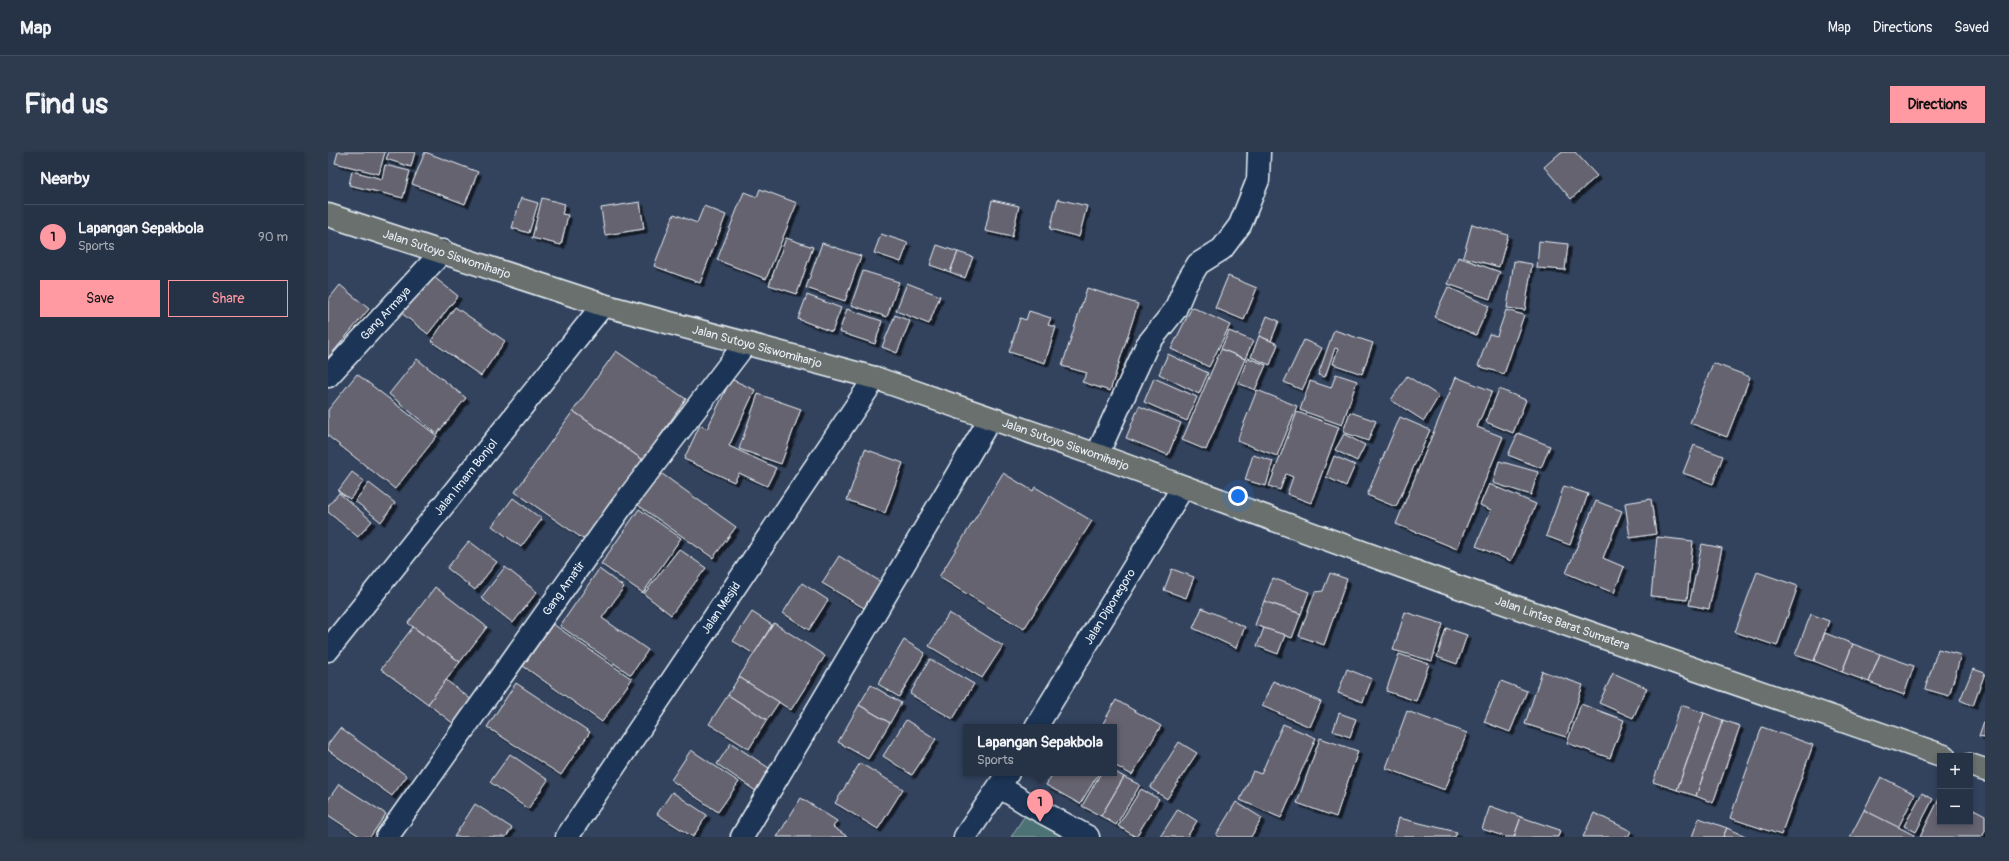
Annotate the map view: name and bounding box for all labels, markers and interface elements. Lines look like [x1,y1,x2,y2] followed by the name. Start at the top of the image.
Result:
[20,16,51,40] text: Map
[1828,19,1851,36] text: Map
[1873,19,1932,36] text: Directions
[1954,19,1989,36] text: Saved
[1890,86,1985,123] button: Directions
[24,87,108,122] text: Find us
[40,168,89,189] text: Nearby
[78,219,204,238] text: Lapangan Sepakbola
[381,226,513,282] street label: Jalan Sutoyo Siswomiharjo
[50,229,56,245] text: 1
[258,229,288,245] text: 90 m
[78,238,114,254] text: Sports
[40,280,160,317] button: Save
[168,280,288,317] button: Share
[357,283,414,343] street label: Gang Armaya
[691,322,824,371] street label: Jalan Sutoyo Siswomiharjo
[1000,415,1132,474] street label: Jalan Sutoyo Siswomiharjo
[431,436,501,519] street label: Jalan Imam Bonjol
[1228,486,1248,506] your location
[539,558,588,618] street label: Gang Amatir
[1081,566,1139,647] street label: Jalan Diponegoro
[698,579,744,637] street label: Jalan Mesjid
[1493,593,1632,654] street label: Jalan Lintas Barat Sumatera
[963,724,1117,776] popup
[977,733,1103,752] text: Lapangan Sepakbola
[977,752,1014,768] text: Sports
[1937,753,1973,825] map controls
[1937,753,1973,789] button: +
[1027,789,1053,822] pin: 1
[1937,789,1973,825] button: −

